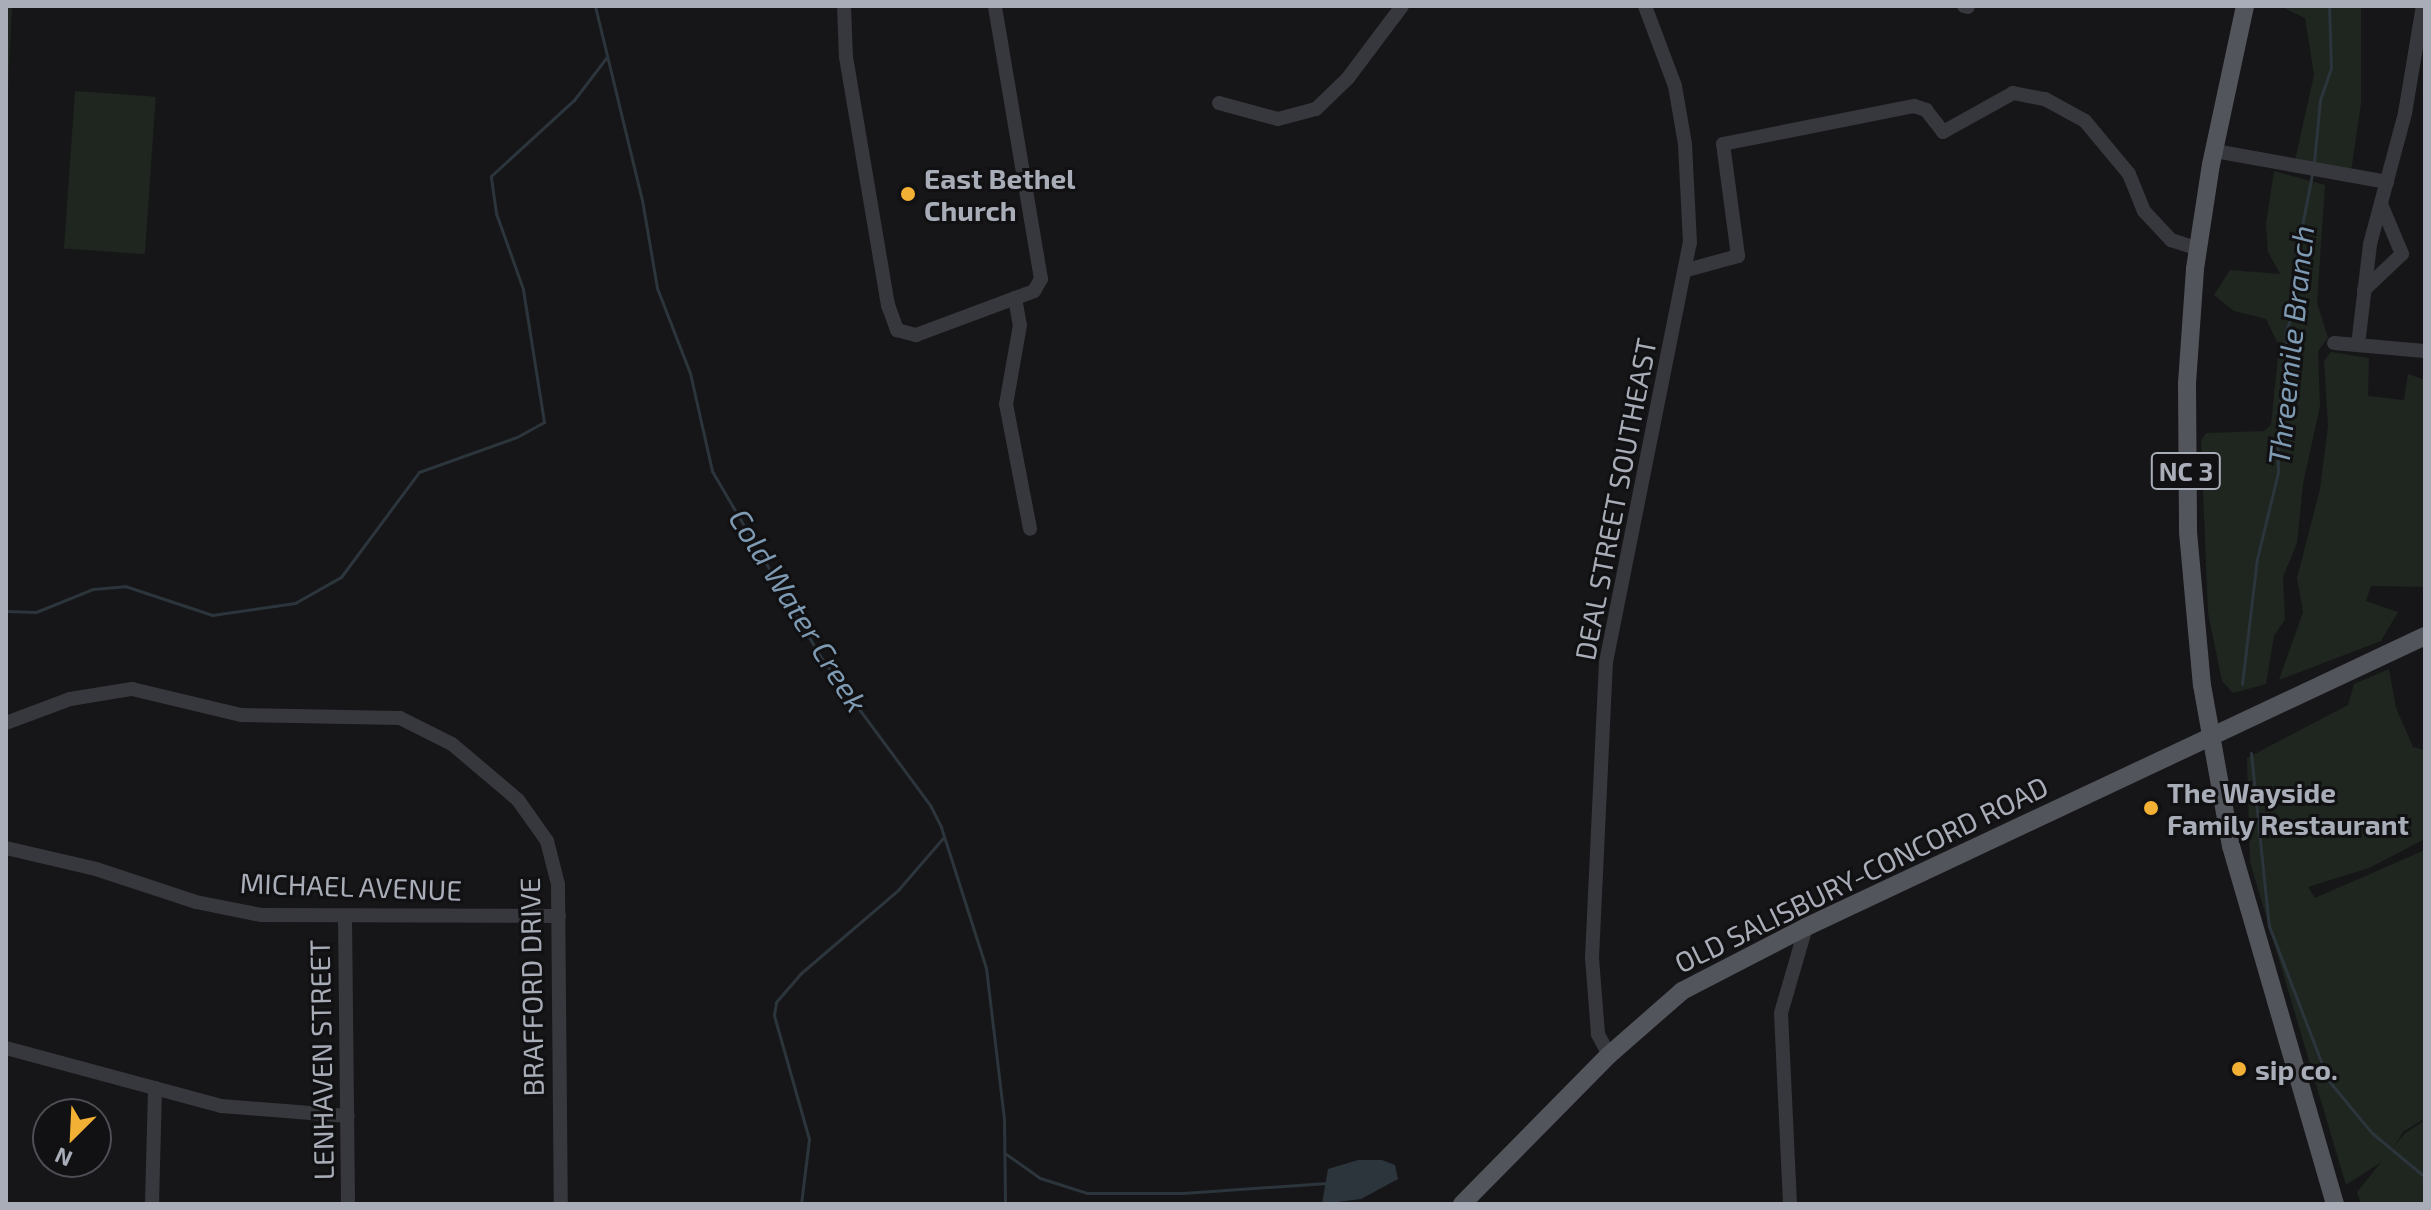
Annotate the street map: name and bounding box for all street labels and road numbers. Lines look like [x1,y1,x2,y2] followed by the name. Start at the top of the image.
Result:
[1567,335,1663,663] street label: DEAL STREET SOUTHEAST
[2150,449,2222,493] road number: NC 3
[1669,769,2053,979] street label: OLD SALISBURY-CONCORD ROAD
[239,865,463,907] street label: MICHAEL AVENUE
[512,877,550,1097] street label: BRAFFORD DRIVE
[302,939,340,1181] street label: LENHAVEN STREET

